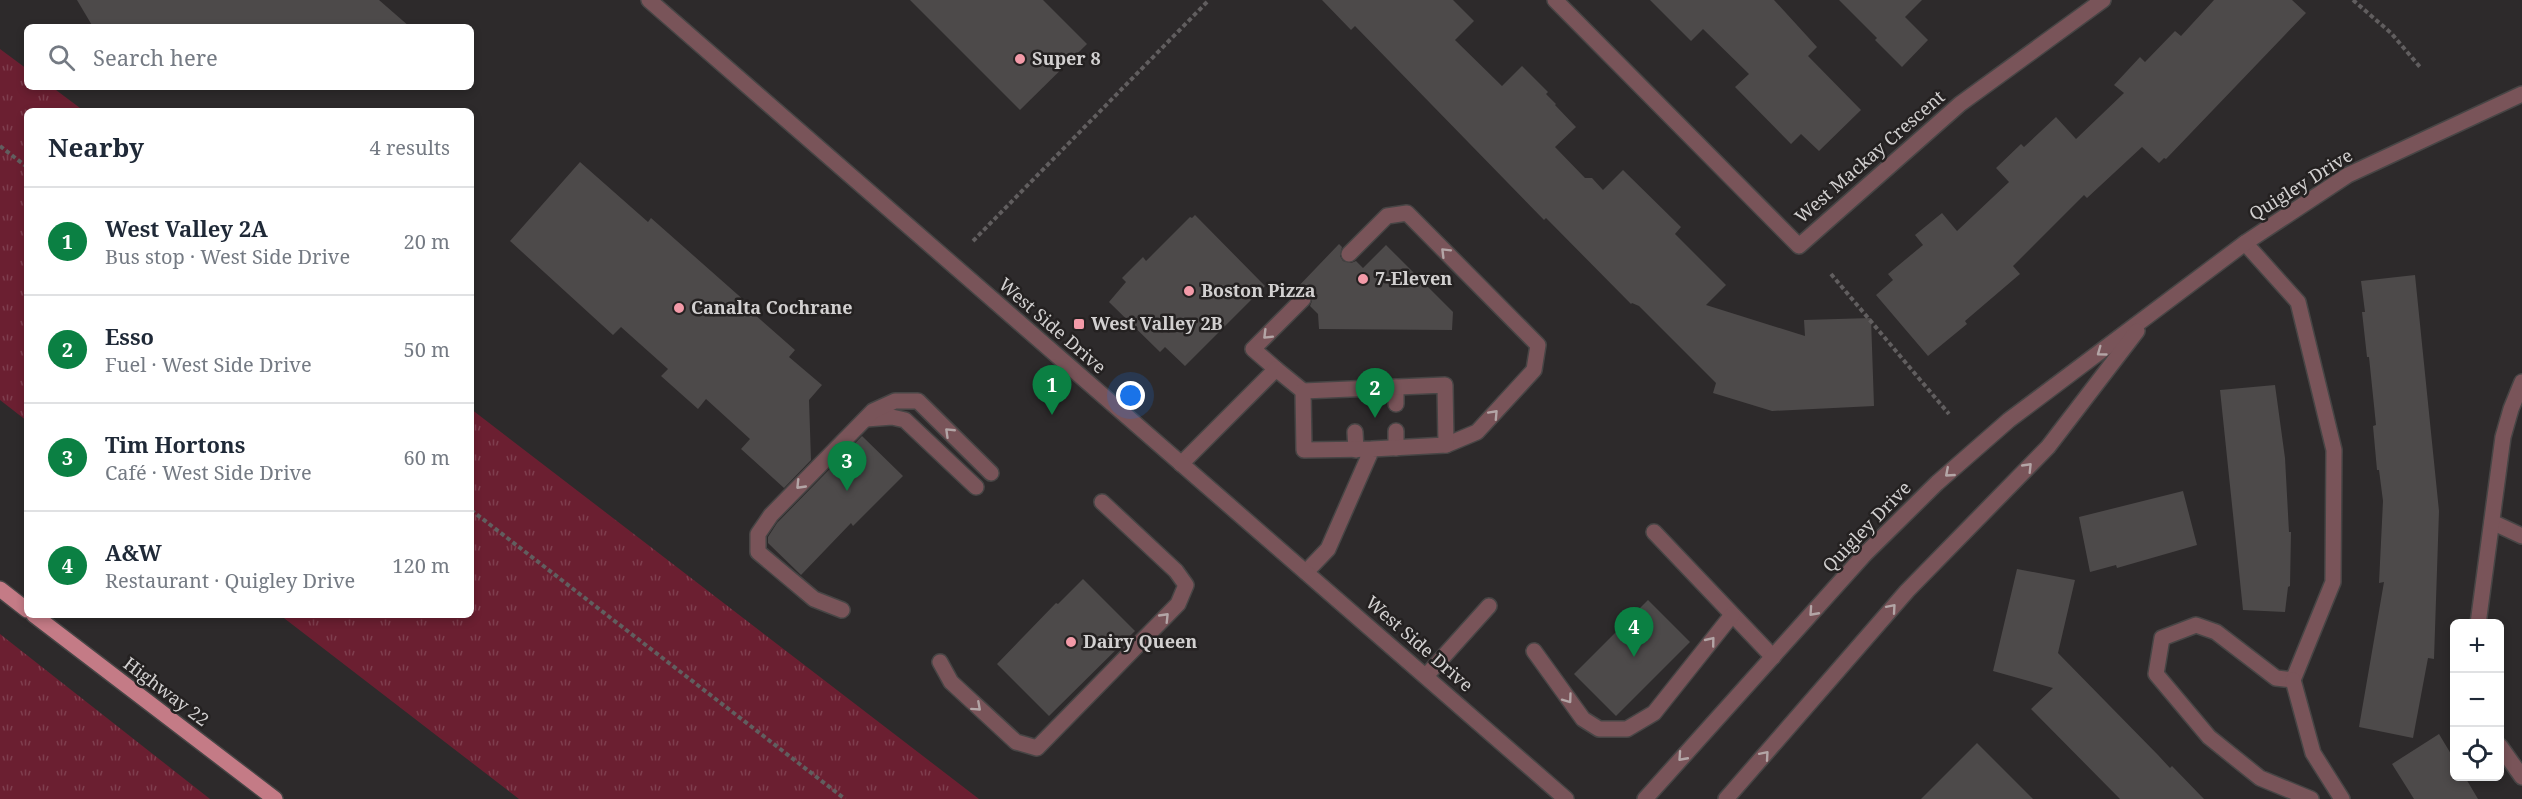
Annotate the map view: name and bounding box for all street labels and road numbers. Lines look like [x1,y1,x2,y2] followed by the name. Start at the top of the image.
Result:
[1789,84,1949,228] street label: West Mackay Crescent
[2244,143,2357,226] street label: Quigley Drive
[994,272,1111,379] street label: West Side Drive
[1817,476,1916,577] street label: Quigley Drive
[1361,590,1478,697] street label: West Side Drive
[119,651,214,731] street label: Highway 22

